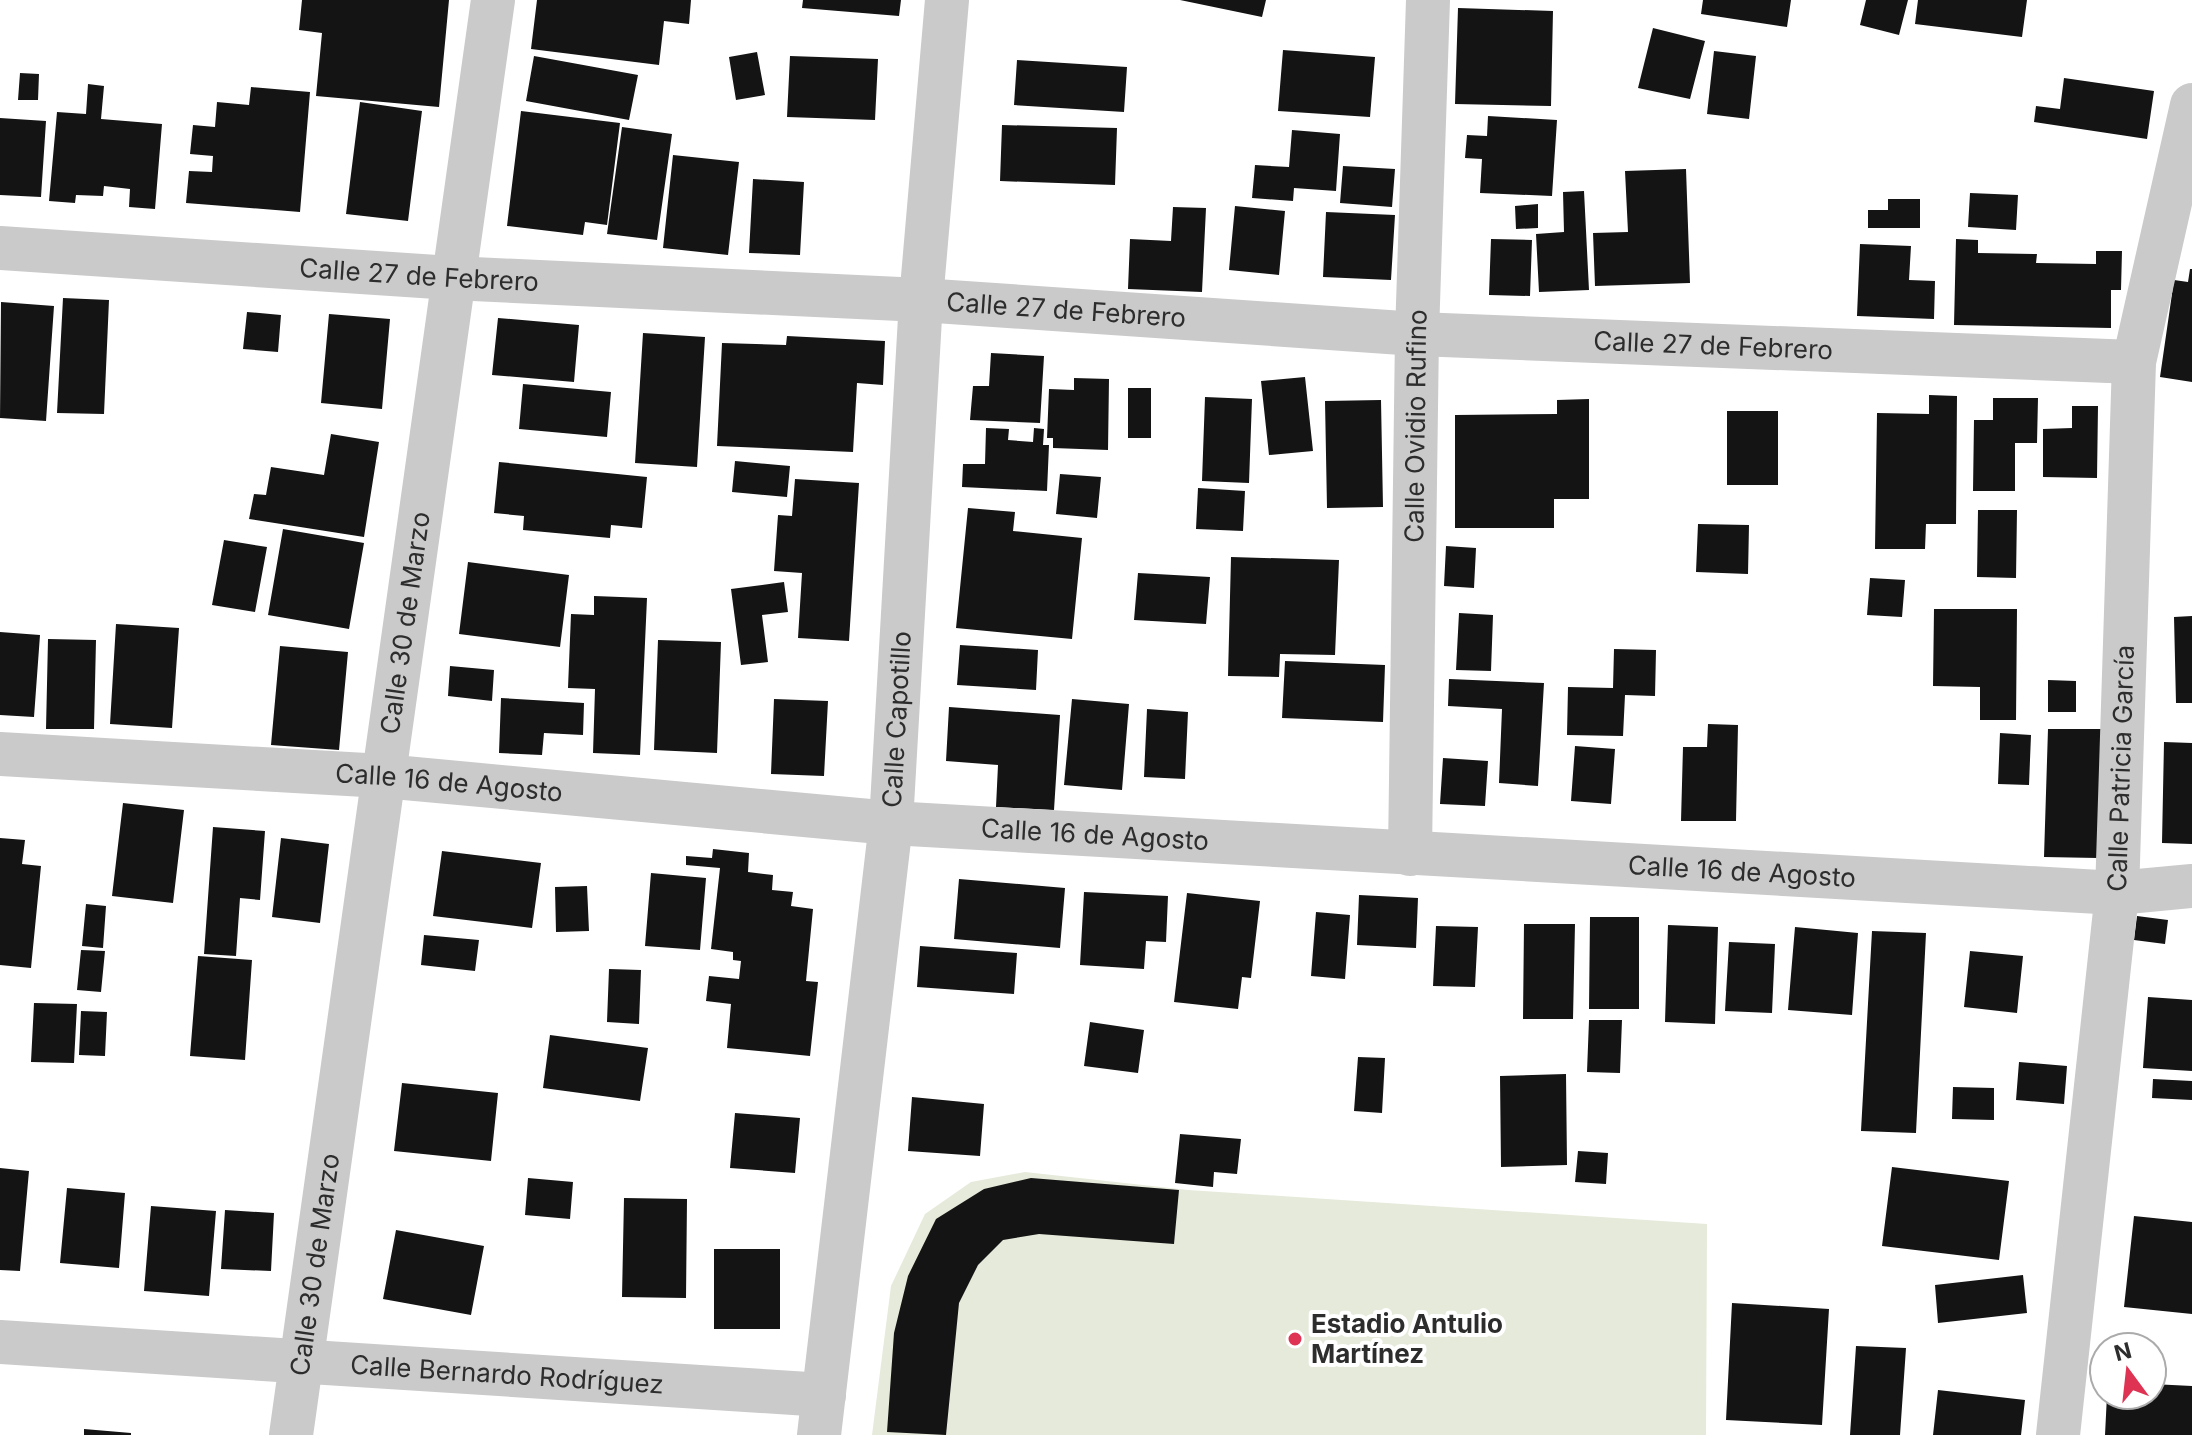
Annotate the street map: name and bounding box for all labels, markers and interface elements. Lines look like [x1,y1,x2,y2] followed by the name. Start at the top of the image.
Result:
[298,252,540,297] street label: Calle 27 de Febrero
[945,286,1187,333] street label: Calle 27 de Febrero
[1398,309,1433,543] street label: Calle Ovidio Rufino
[1593,325,1834,365] street label: Calle 27 de Febrero
[374,510,436,736] street label: Calle 30 de Marzo
[876,630,917,809] street label: Calle Capotillo
[2101,644,2140,892] street label: Calle Patricia García
[334,757,564,808] street label: Calle 16 de Agosto
[980,812,1210,856] street label: Calle 16 de Agosto
[1627,849,1857,893] street label: Calle 16 de Agosto
[283,1151,345,1378] street label: Calle 30 de Marzo
[1311,1308,1503,1369] place label: Estadio Antulio Martínez
[1286,1330,1304,1348] marker: Estadio Antulio Martínez
[2088,1331,2168,1411] north arrow
[2111,1337,2134,1366] text: N
[349,1349,665,1400] street label: Calle Bernardo Rodríguez

